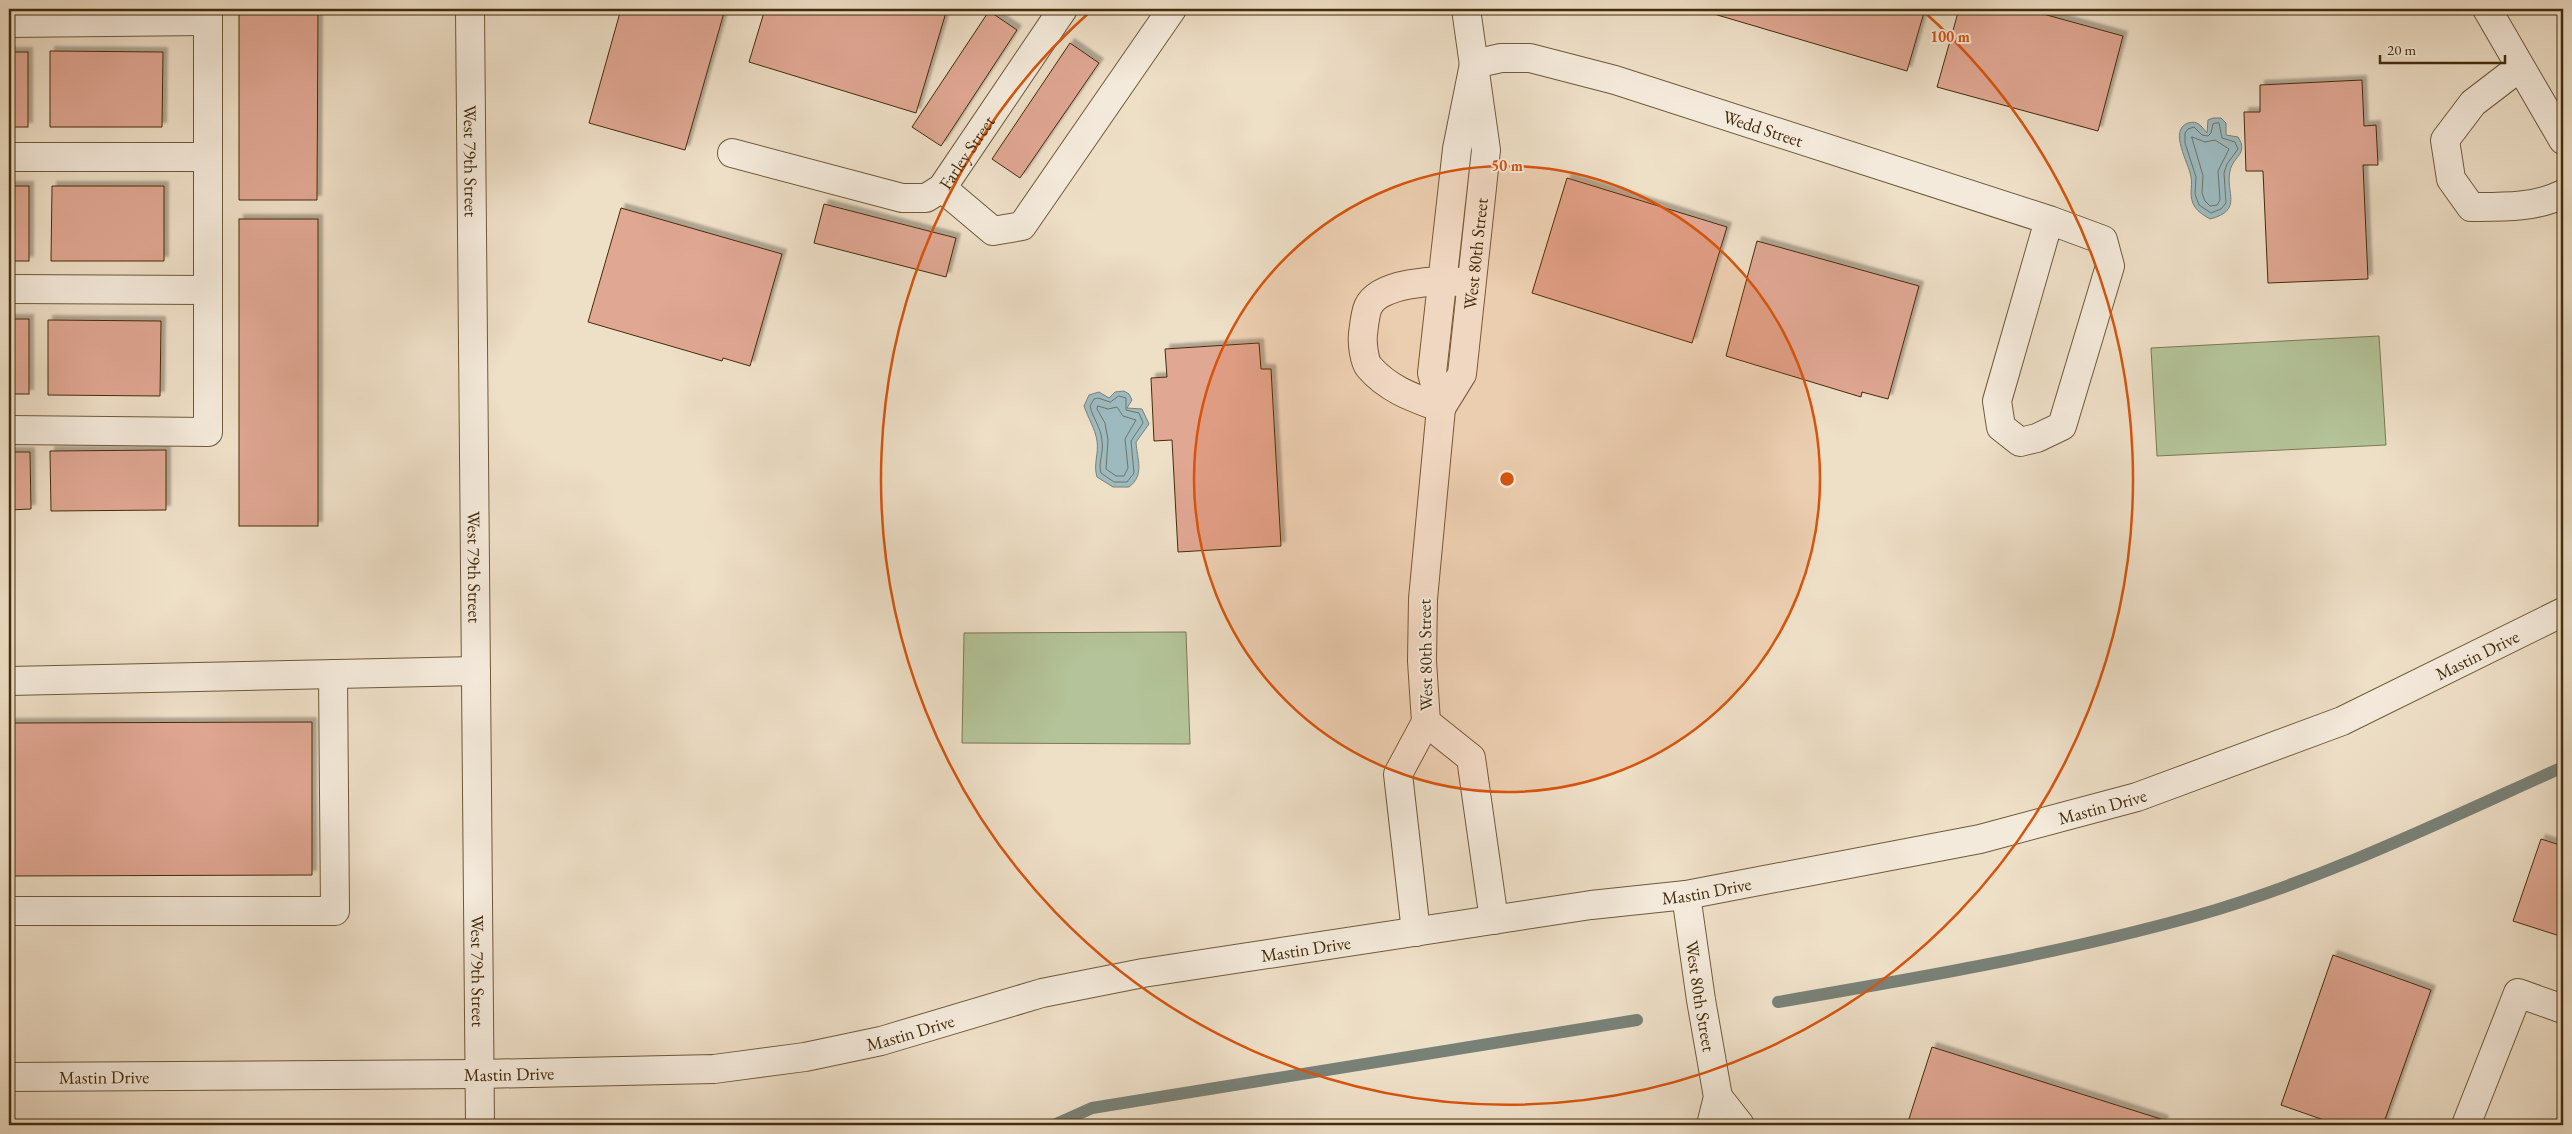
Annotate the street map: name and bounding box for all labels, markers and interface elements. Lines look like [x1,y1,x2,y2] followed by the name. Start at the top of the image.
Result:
[1930,27,1970,46] text: 100 m
[2380,32,2504,64] scale bar
[2387,40,2416,59] text: 20 m
[1720,104,1806,152] street label: Wedd Street
[459,105,483,218] street label: West 79th Street
[933,110,1000,194] street label: Farley Street
[1491,156,1523,175] text: 50 m
[1457,196,1492,311] street label: West 80th Street
[1498,470,1516,488] centre of rings
[463,511,487,624] street label: West 79th Street
[1413,598,1437,711] street label: West 80th Street
[2431,624,2523,685] street label: Mastin Drive
[2056,783,2150,829] street label: Mastin Drive
[1661,871,1753,909] street label: Mastin Drive
[467,915,491,1028] street label: West 79th Street
[1259,930,1352,966] street label: Mastin Drive
[1681,939,1721,1054] street label: West 80th Street
[864,1008,957,1055] street label: Mastin Drive
[464,1061,555,1086] street label: Mastin Drive
[59,1065,149,1088] street label: Mastin Drive

